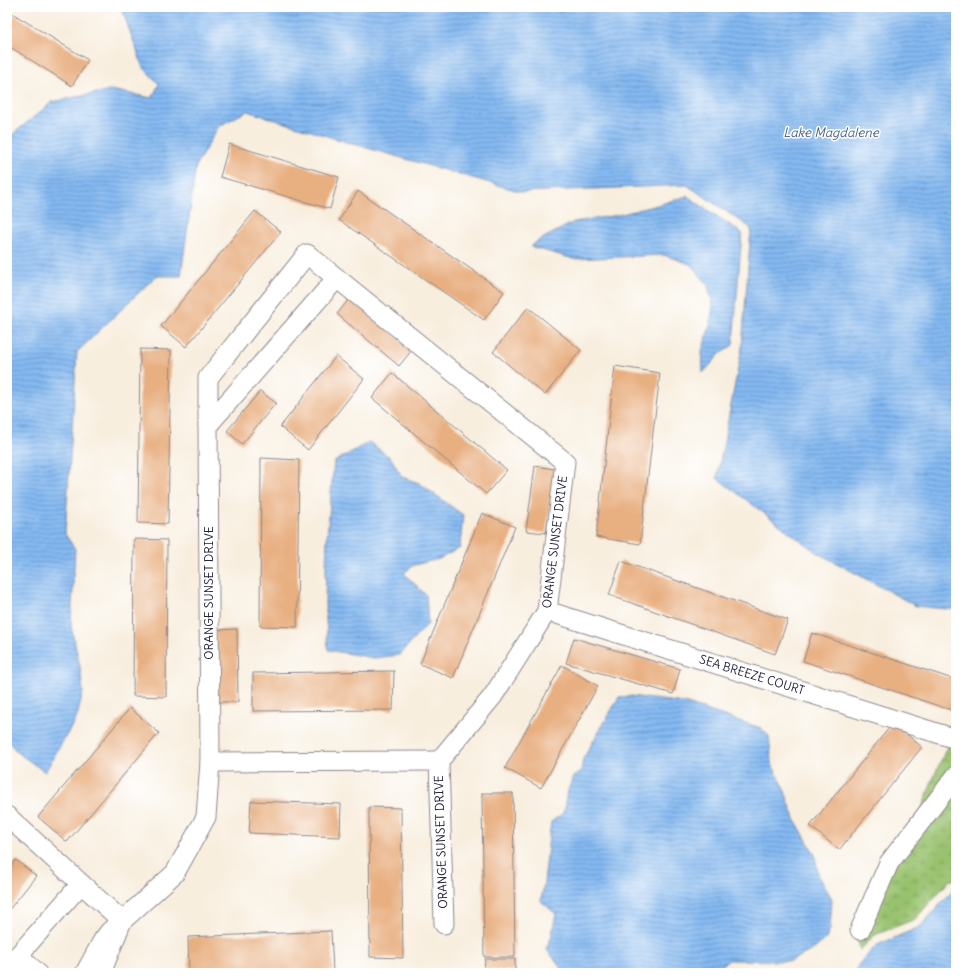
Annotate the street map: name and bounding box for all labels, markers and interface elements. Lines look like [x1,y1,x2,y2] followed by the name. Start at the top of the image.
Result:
[783,124,880,141] water label: Lake Magdalene
[539,475,570,609] street label: ORANGE SUNSET DRIVE
[201,526,216,660] street label: ORANGE SUNSET DRIVE
[698,651,807,698] street label: SEA BREEZE COURT
[431,775,450,909] street label: ORANGE SUNSET DRIVE

